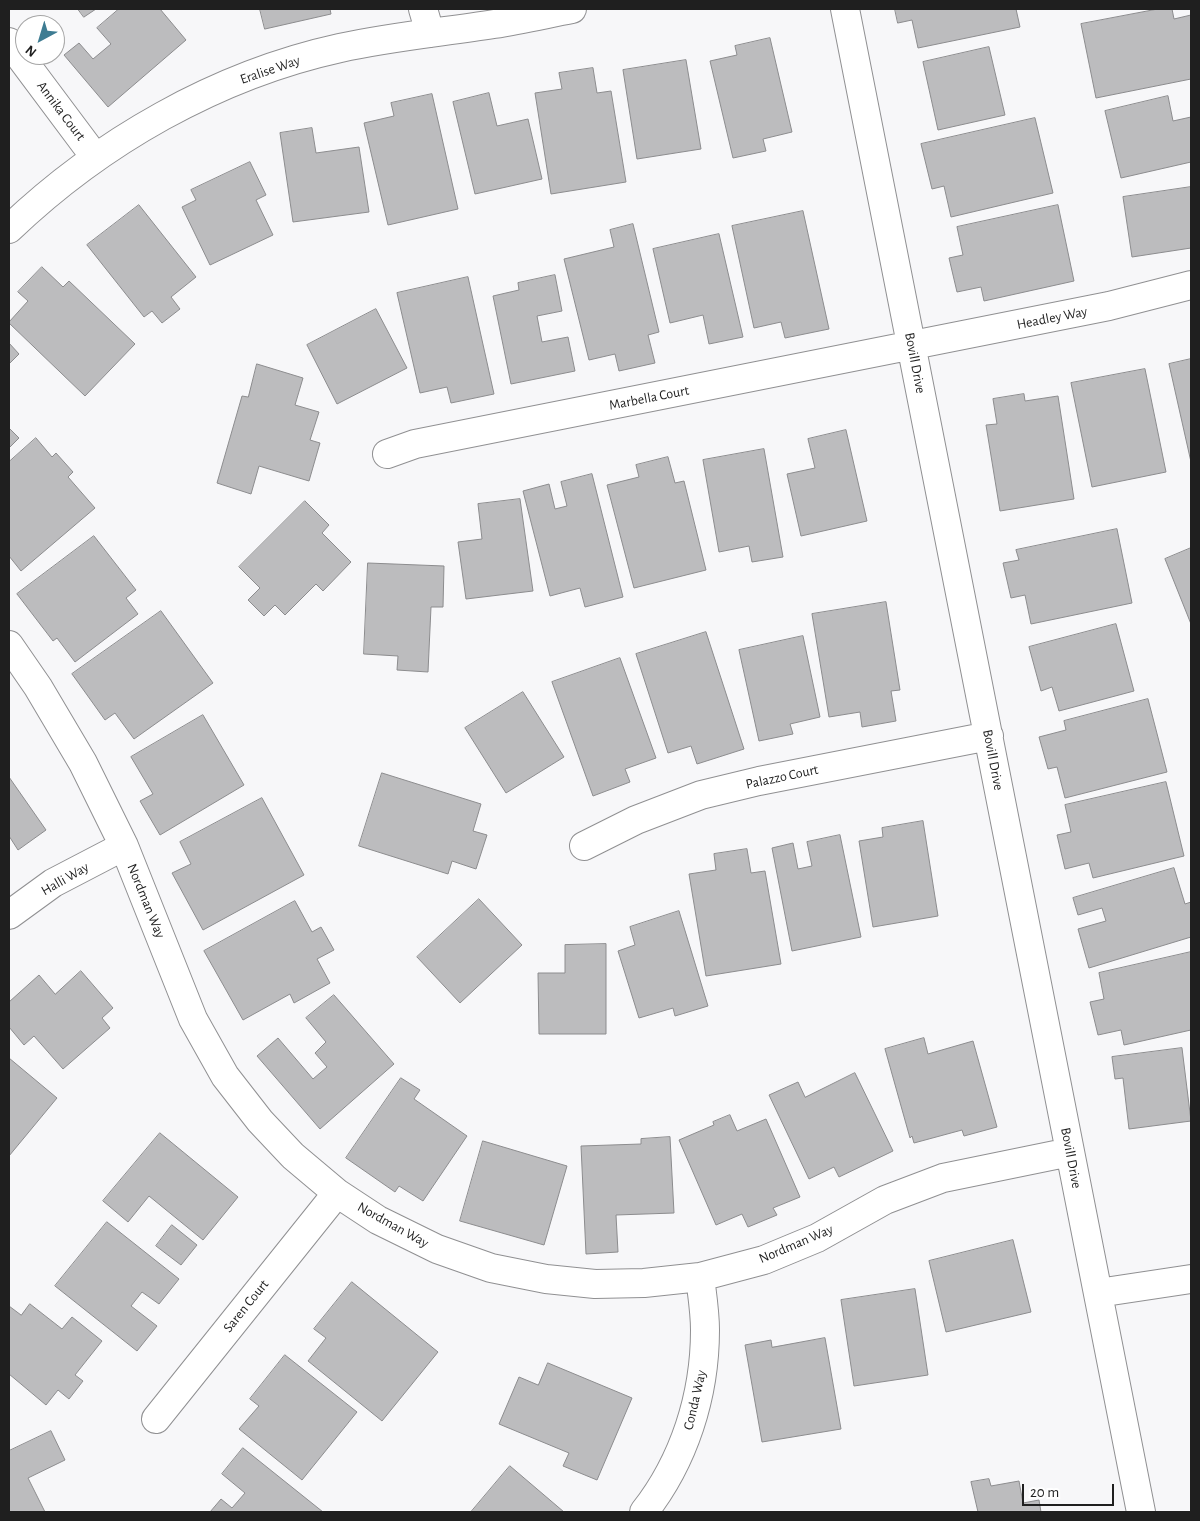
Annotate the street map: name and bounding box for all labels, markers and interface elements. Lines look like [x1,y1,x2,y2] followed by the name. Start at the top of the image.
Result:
[15,15,65,65] north arrow
[23,42,39,59] text: N
[238,52,302,88] street label: Eralise Way
[33,78,89,144] street label: Annika Court
[1015,303,1089,333] street label: Headley Way
[901,331,929,395] street label: Bovill Drive
[608,382,690,414] street label: Marbella Court
[979,728,1007,792] street label: Bovill Drive
[744,761,820,793] street label: Palazzo Court
[38,859,92,899] street label: Halli Way
[123,861,169,941] street label: Nordman Way
[1057,1126,1085,1190] street label: Bovill Drive
[354,1199,432,1251] street label: Nordman Way
[756,1221,836,1267] street label: Nordman Way
[220,1276,272,1336] street label: Saren Court
[680,1368,710,1432] street label: Conda Way
[1025,1474,1118,1506] scale bar
[1030,1485,1059,1500] text: 20 m

